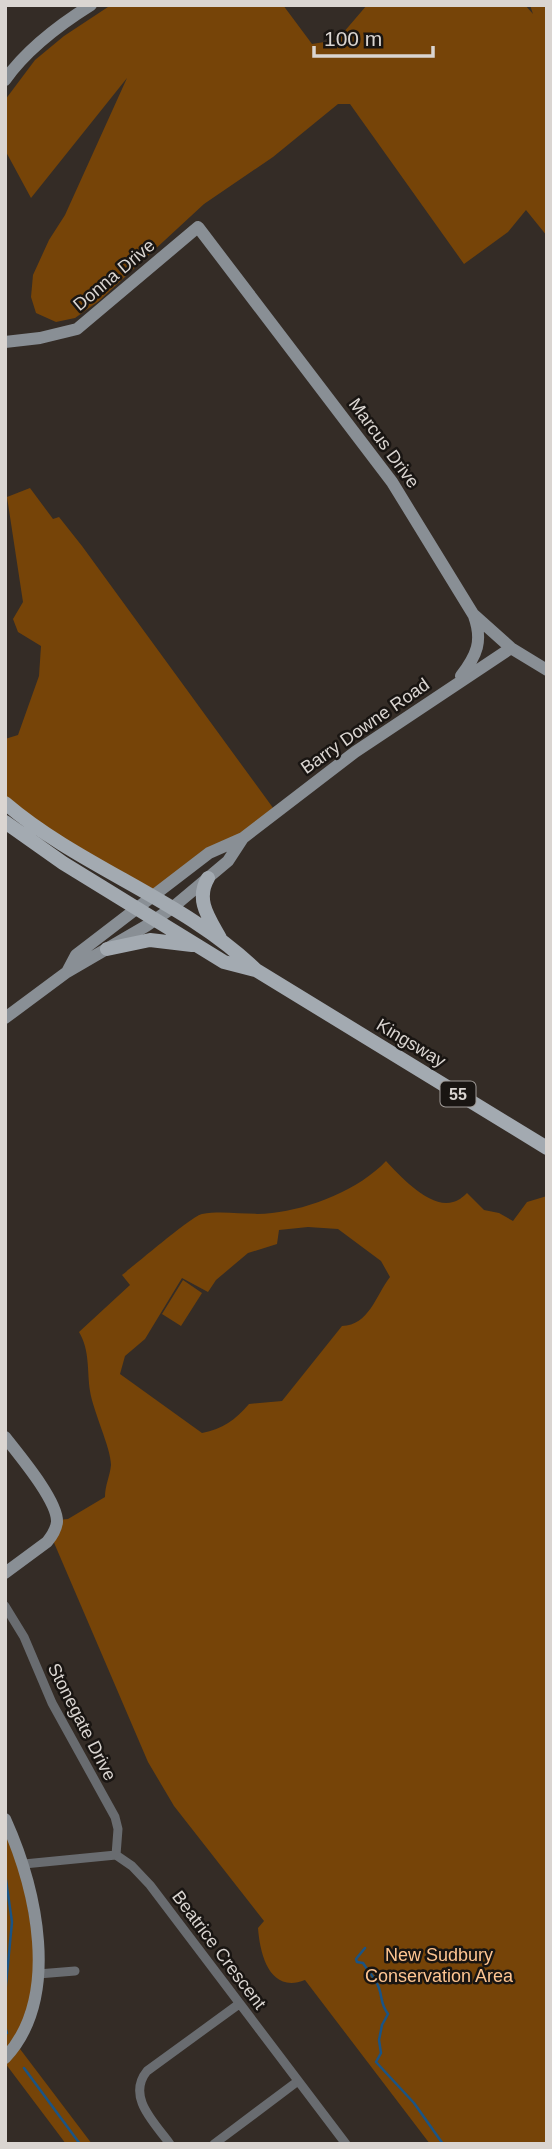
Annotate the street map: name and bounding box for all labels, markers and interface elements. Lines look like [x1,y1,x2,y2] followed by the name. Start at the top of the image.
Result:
[314,14,433,58] scale bar
[324,27,382,50] text: 100 m
[69,235,159,315] street label: Donna Drive
[345,394,423,492] street label: Marcus Drive
[297,674,433,778] street label: Barry Downe Road
[373,1015,449,1071] street label: Kingsway
[440,1082,476,1106] road number: 55
[44,1660,120,1784] street label: Stonegate Drive
[168,1887,270,2013] street label: Beatrice Crescent
[365,1945,514,1986] park label: New Sudbury Conservation Area

